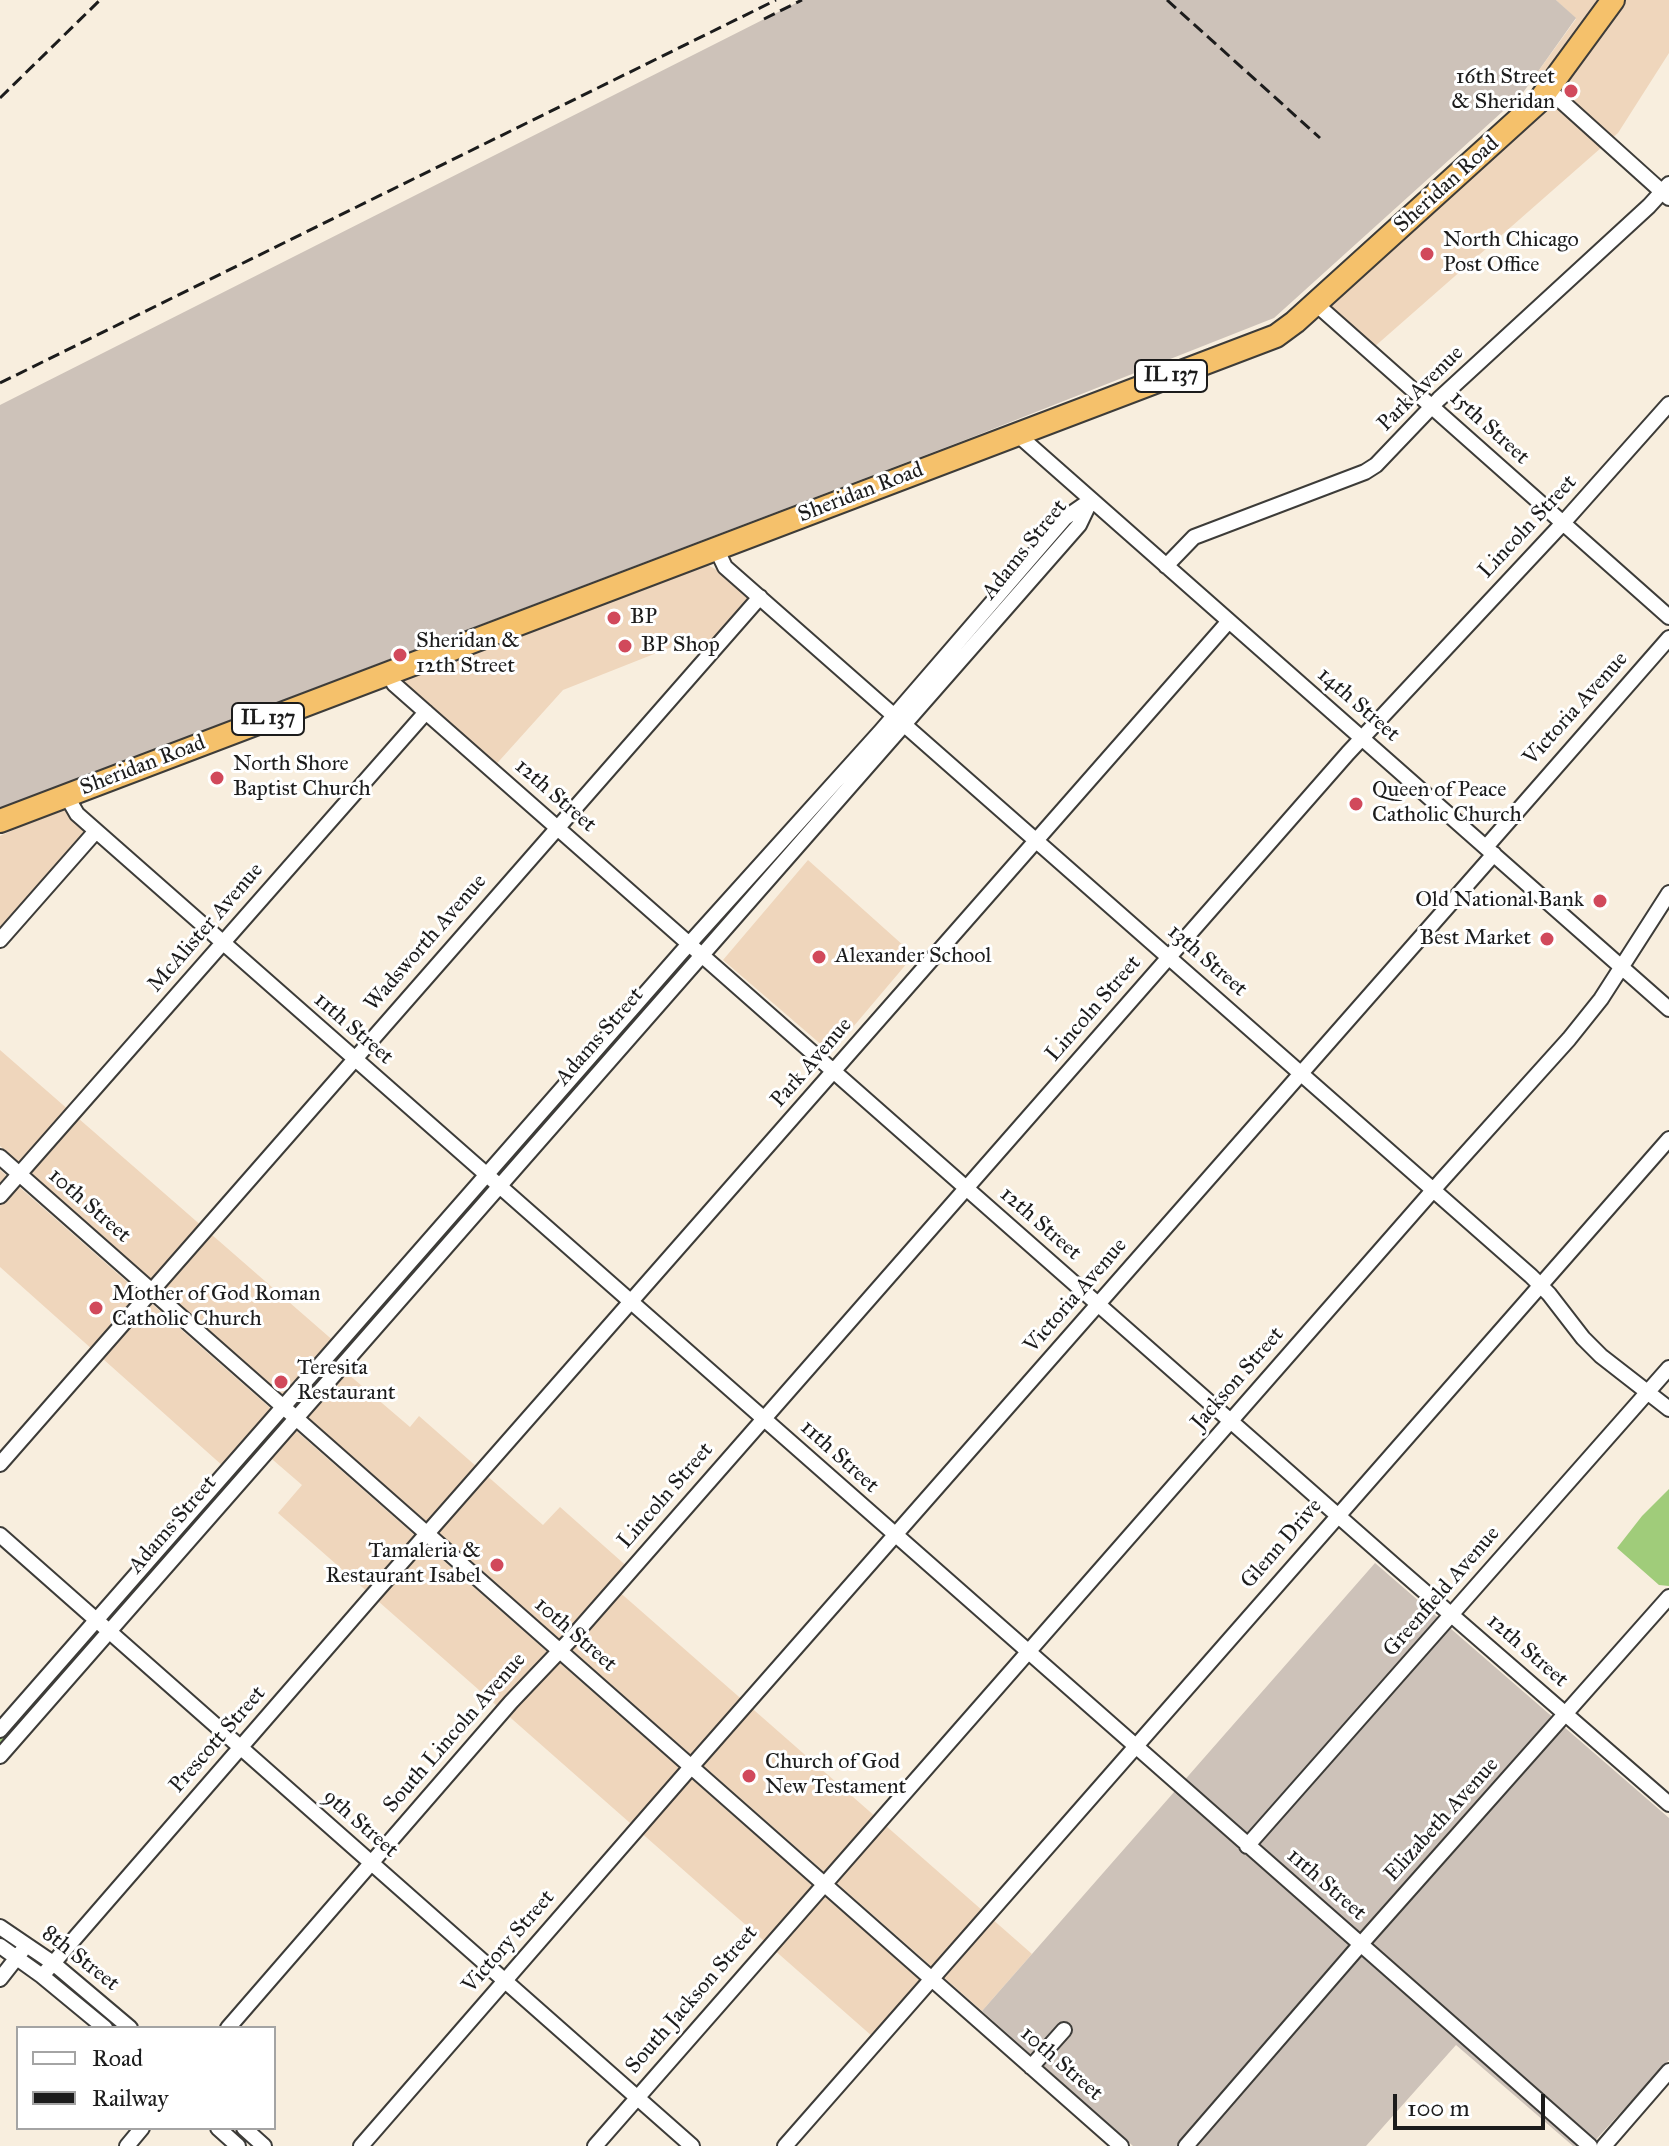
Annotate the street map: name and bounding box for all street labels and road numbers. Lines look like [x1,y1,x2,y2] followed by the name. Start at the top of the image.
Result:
[1389,131,1505,239] street label: Sheridan Road
[1373,341,1469,437] street label: Park Avenue
[1135,360,1207,392] road number: IL 137
[1444,385,1534,471] street label: 15th Street
[795,457,927,529] street label: Sheridan Road
[1473,470,1583,584] street label: Lincoln Street
[977,495,1073,605] street label: Adams Street
[1518,647,1634,771] street label: Victoria Avenue
[1311,662,1405,748] street label: 14th Street
[232,703,304,735] road number: IL 137
[77,730,209,802] street label: Sheridan Road
[509,754,601,838] street label: 12th Street
[143,858,269,998] street label: McAlister Avenue
[359,869,493,1017] street label: Wadsworth Avenue
[1162,919,1252,1003] street label: 13th Street
[1041,951,1147,1067] street label: Lincoln Street
[550,983,650,1091] street label: Adams Street
[308,987,398,1071] street label: 11th Street
[766,1013,858,1113] street label: Park Avenue
[42,1163,136,1249] street label: 10th Street
[994,1182,1086,1266] street label: 12th Street
[1019,1233,1133,1359] street label: Victoria Avenue
[1186,1322,1290,1436] street label: Jackson Street
[794,1415,884,1499] street label: 11th Street
[613,1438,719,1554] street label: Lincoln Street
[123,1471,223,1579] street label: Adams Street
[1236,1494,1328,1594] street label: Glenn Drive
[1378,1521,1506,1663] street label: Greenfield Avenue
[528,1592,622,1678] street label: 10th Street
[1481,1609,1573,1693] street label: 12th Street
[378,1647,532,1819] street label: South Lincoln Avenue
[164,1681,272,1799] street label: Prescott Street
[1379,1753,1505,1887] street label: Elizabeth Avenue
[317,1784,403,1864] street label: 9th Street
[1281,1843,1371,1927] street label: 11th Street
[457,1885,561,1999] street label: Victory Street
[620,1920,764,2080] street label: South Jackson Street
[36,1921,124,1997] street label: 8th Street
[1014,2021,1108,2107] street label: 10th Street

